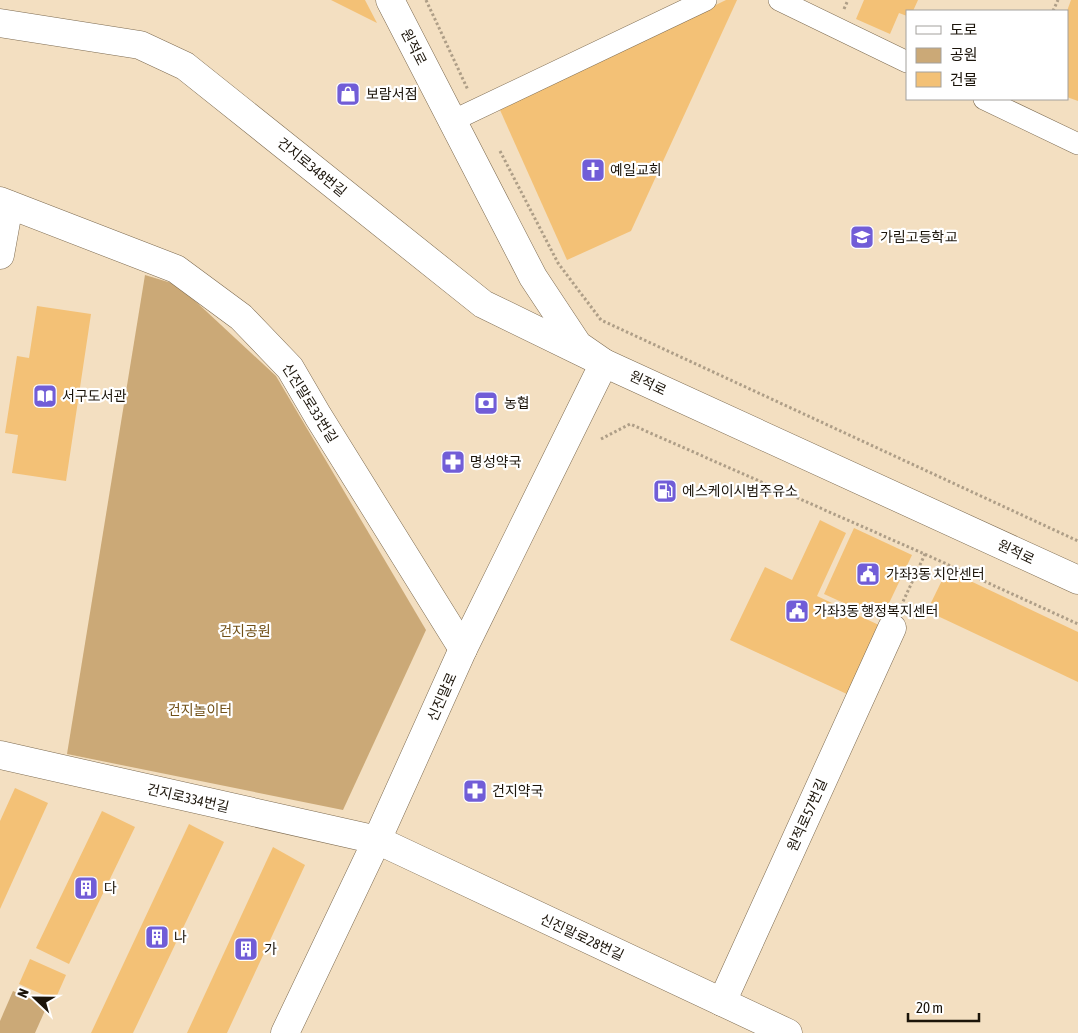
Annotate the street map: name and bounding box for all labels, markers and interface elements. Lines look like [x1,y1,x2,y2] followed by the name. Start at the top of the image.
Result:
[906,10,1068,100] legend
[950,21,978,38] text: 도로
[398,26,430,68] street label: 원적로
[950,46,978,63] text: 공원
[950,71,978,88] text: 건물
[335,81,361,107] shop icon: 보람서점
[366,86,418,102] place label: 보람서점
[274,134,350,200] street label: 건지로348번길
[580,157,606,183] church icon: 예일교회
[610,162,662,178] place label: 예일교회
[849,224,875,250] school or university icon: 가림고등학교
[880,229,957,245] place label: 가림고등학교
[279,360,341,446] street label: 신진말로33번길
[627,368,669,398] street label: 원적로
[32,383,58,409] library icon: 서구도서관
[62,388,127,404] place label: 서구도서관
[473,390,499,416] bank icon: 농협
[504,395,530,411] place label: 농협
[440,449,466,475] pharmacy icon: 명성약국
[470,454,522,470] place label: 명성약국
[652,478,678,504] fuel station icon: 에스케이시범주유소
[682,483,798,499] place label: 에스케이시범주유소
[995,537,1037,567] street label: 원적로
[855,561,881,587] public building icon: 가좌3동 치안센터
[886,566,985,582] place label: 가좌3동 치안센터
[784,598,810,624] public building icon: 가좌3동 행정복지센터
[814,603,938,619] place label: 가좌3동 행정복지센터
[219,623,271,639] park label: 건지공원
[424,670,460,724] street label: 신진말로
[168,702,232,718] park label: 건지놀이터
[784,776,830,854] street label: 원적로57번길
[462,778,488,804] pharmacy icon: 건지약국
[145,781,231,815] street label: 건지로334번길
[492,783,544,799] place label: 건지약국
[73,875,99,901] building icon: 다
[104,880,117,896] place label: 다
[538,911,626,963] street label: 신진말로28번길
[144,924,170,950] building icon: 나
[174,929,187,945] place label: 나
[233,936,259,962] building icon: 가
[264,941,277,957] place label: 가
[10,973,60,1023] north arrow
[14,986,32,1000] text: N
[908,990,979,1022] scale bar
[916,999,943,1016] text: 20 m

